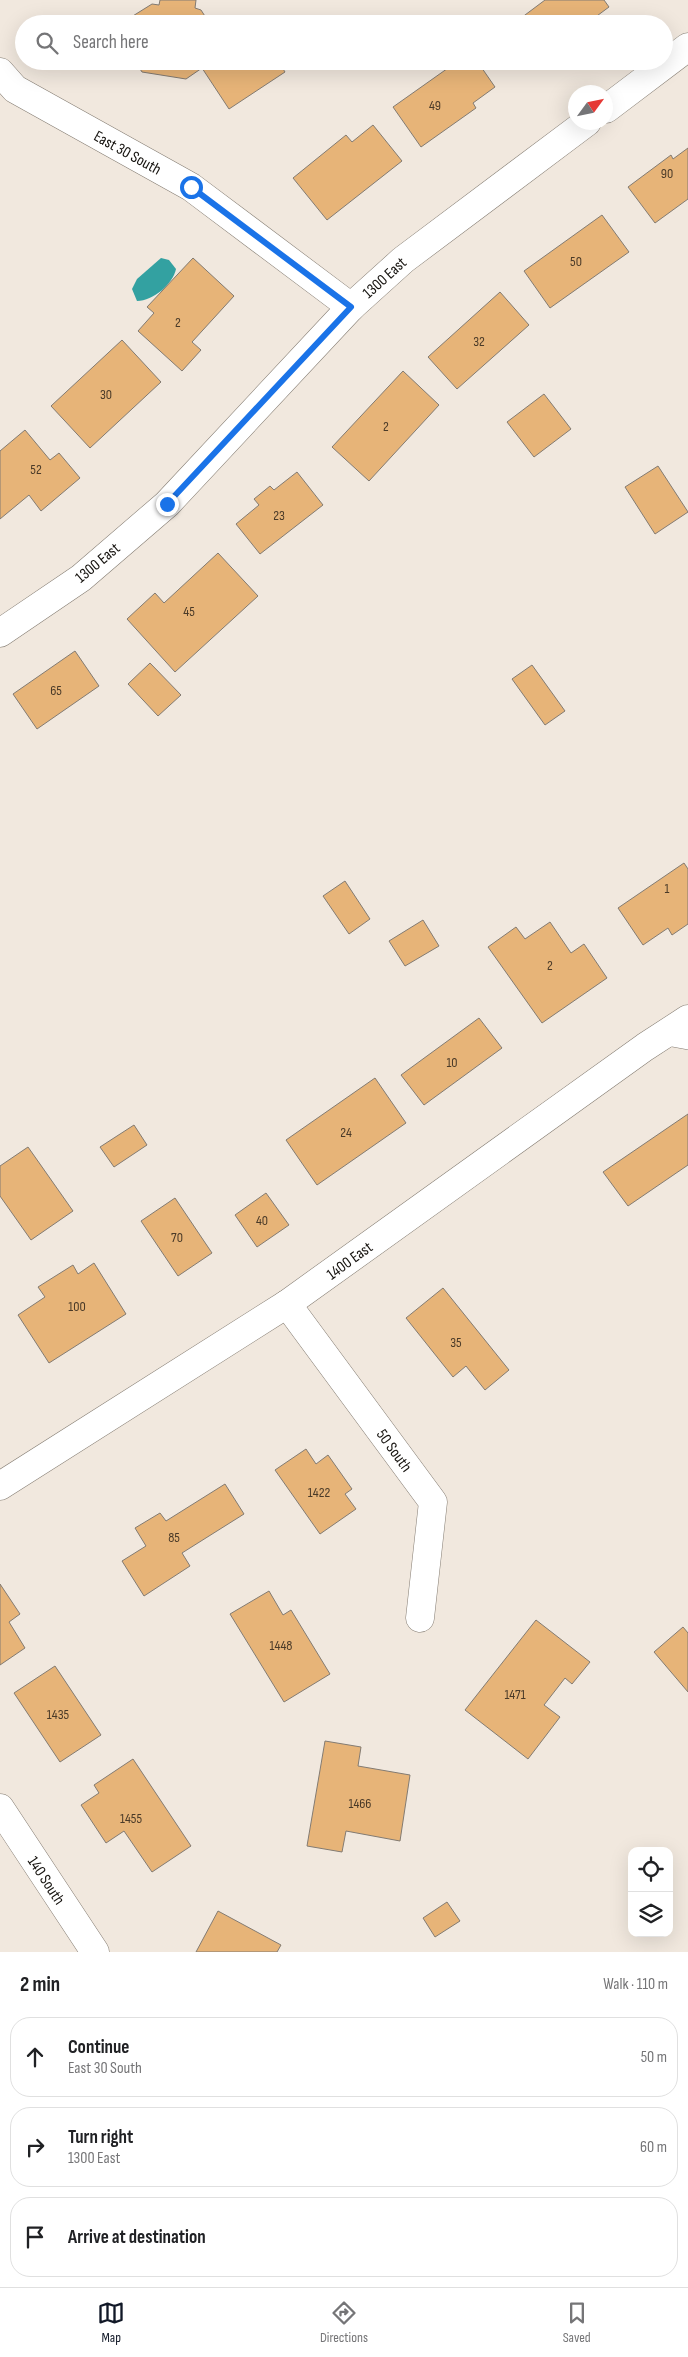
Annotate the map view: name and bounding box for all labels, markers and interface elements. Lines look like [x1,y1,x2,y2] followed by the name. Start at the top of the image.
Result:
[15,15,673,70] search box
[33,29,61,57] icon: search
[73,31,149,54] text: Search here
[568,85,613,130] north arrow
[429,97,441,114] house number: 49
[90,127,164,180] street label: East 30 South
[661,165,673,182] house number: 90
[180,176,203,199] route start
[359,253,411,303] street label: 1300 East
[570,253,582,270] house number: 50
[175,314,181,331] house number: 2
[473,333,485,350] house number: 32
[100,386,112,403] house number: 30
[383,418,389,435] house number: 2
[30,461,42,478] house number: 52
[156,493,179,516] route end
[273,507,285,524] house number: 23
[72,539,124,587] street label: 1300 East
[183,603,195,620] house number: 45
[50,682,62,699] house number: 65
[665,880,670,897] house number: 1
[547,957,553,974] house number: 2
[446,1054,458,1071] house number: 10
[340,1124,352,1141] house number: 24
[256,1212,268,1229] house number: 40
[171,1229,183,1246] house number: 70
[323,1238,377,1284] street label: 1400 East
[68,1298,86,1315] house number: 100
[450,1334,462,1351] house number: 35
[372,1426,416,1476] street label: 50 South
[308,1484,330,1501] house number: 1422
[168,1529,180,1546] house number: 85
[270,1637,292,1654] house number: 1448
[504,1686,526,1703] house number: 1471
[47,1706,70,1723] house number: 1435
[348,1795,372,1812] house number: 1466
[120,1810,142,1827] house number: 1455
[628,1847,673,1937] map controls
[628,1847,673,1892] button: locate
[23,1853,68,1909] street label: 140 South
[628,1892,673,1937] button: layers
[20,1972,60,1997] text: 2 min
[603,1975,668,1994] text: Walk · 110 m
[68,2036,129,2059] text: Continue
[21,2043,49,2071] icon: ahead
[641,2048,667,2067] text: 50 m
[68,2059,142,2078] text: East 30 South
[68,2126,133,2149] text: Turn right
[21,2133,49,2161] icon: right
[640,2138,667,2157] text: 60 m
[68,2149,120,2168] text: 1300 East
[21,2223,49,2251] icon: arrive
[68,2226,206,2249] text: Arrive at destination
[97,2299,125,2346] tab: Map
[320,2299,368,2346] tab: Directions
[563,2299,591,2346] tab: Saved

